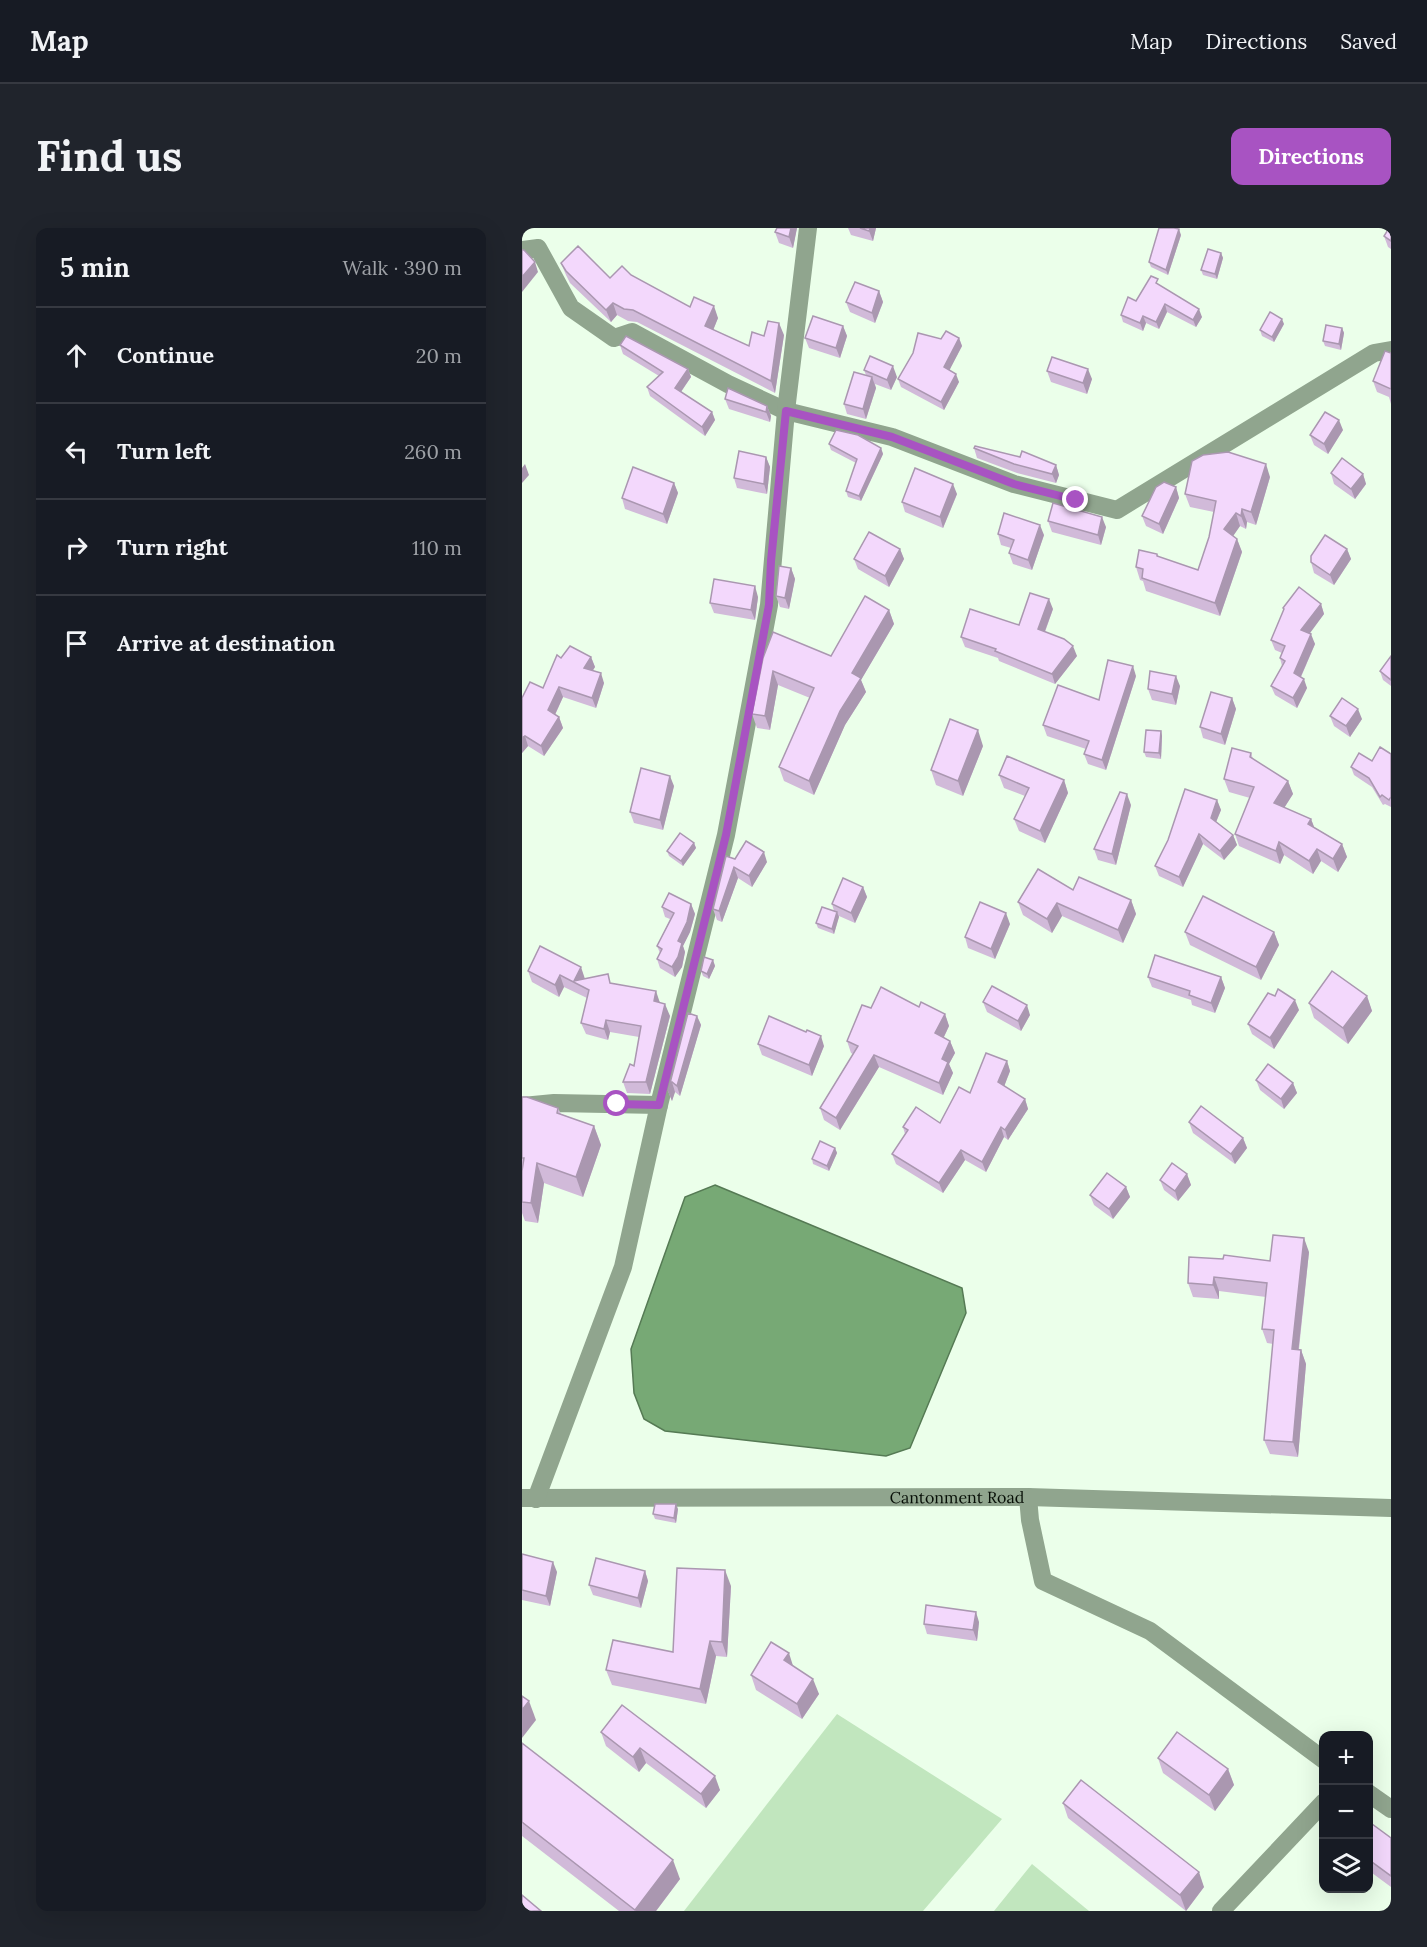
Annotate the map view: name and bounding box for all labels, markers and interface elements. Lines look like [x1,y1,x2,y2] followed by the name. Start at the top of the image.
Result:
[30,23,89,59] text: Map
[1130,28,1173,55] text: Map
[1206,28,1307,55] text: Directions
[1340,28,1397,55] text: Saved
[1231,128,1391,185] button: Directions
[36,129,182,183] text: Find us
[60,251,130,284] text: 5 min
[343,255,462,280] text: Walk · 390 m
[60,339,93,372] icon: ahead
[117,341,214,369] text: Continue
[416,343,462,368] text: 20 m
[60,435,93,468] icon: left
[117,437,211,465] text: Turn left
[404,439,462,464] text: 260 m
[1062,486,1088,512] route end
[60,531,93,564] icon: right
[117,533,228,561] text: Turn right
[412,535,462,560] text: 110 m
[60,627,93,660] icon: arrive
[117,629,335,657] text: Arrive at destination
[603,1090,629,1116] route start
[890,1487,1025,1507] street label: Cantonment Road
[1319,1731,1373,1893] map controls
[1319,1731,1373,1785] button: +
[1319,1785,1373,1839] button: −
[1319,1839,1373,1893] button: layers

